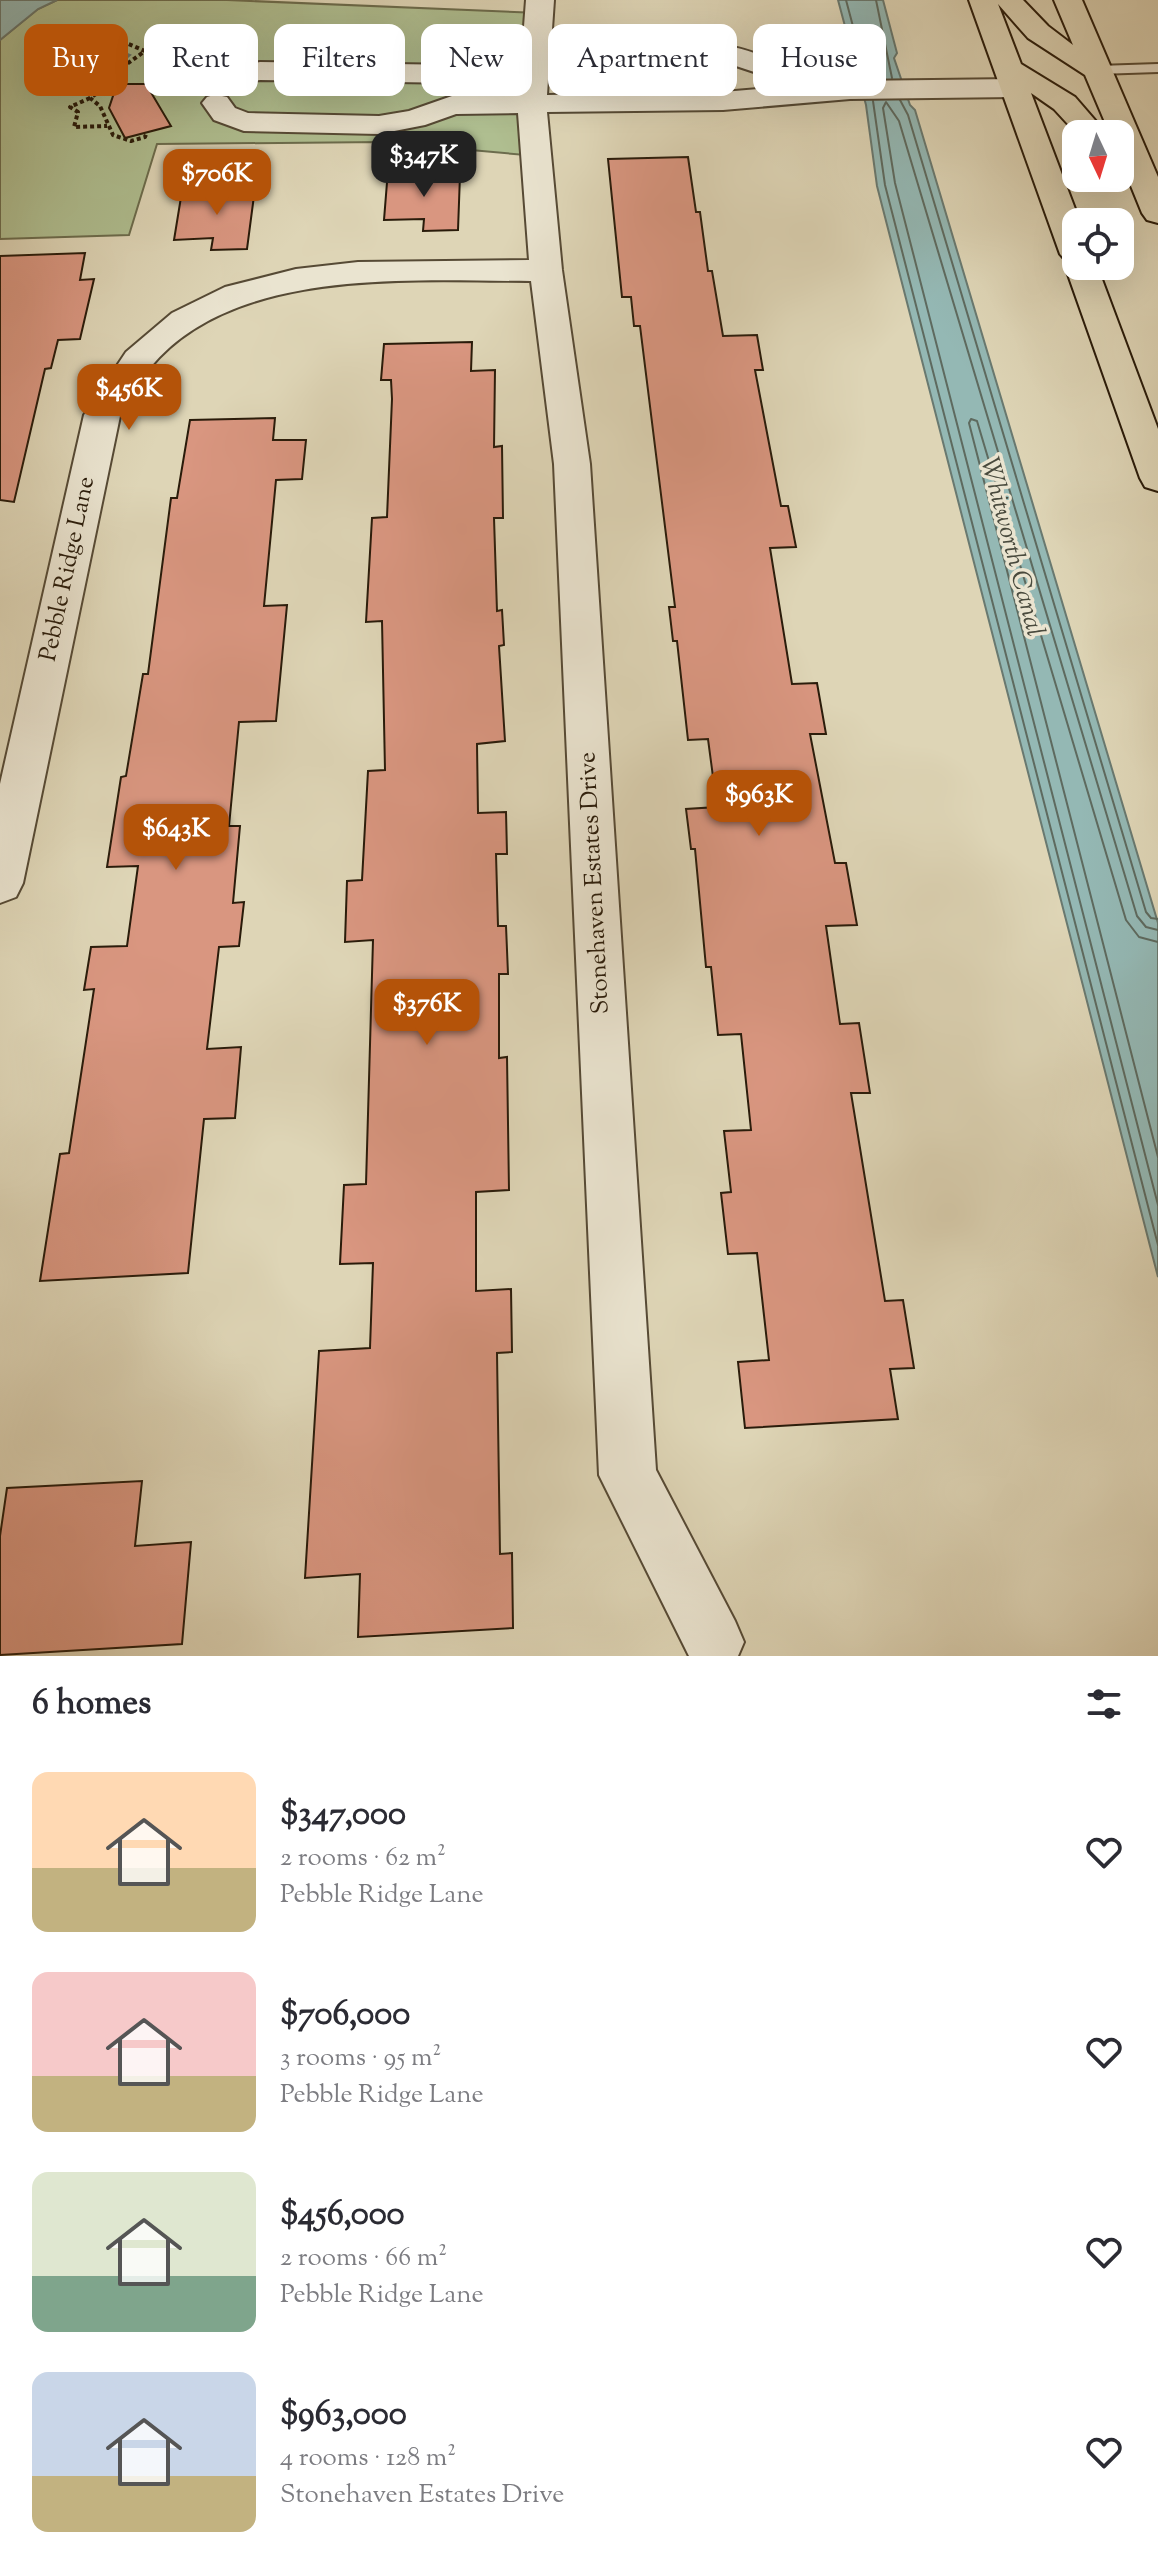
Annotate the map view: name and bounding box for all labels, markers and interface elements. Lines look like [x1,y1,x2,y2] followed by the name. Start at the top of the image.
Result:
[24,24,128,96] chip: Buy
[144,24,258,96] chip: Rent
[274,24,405,96] chip: Filters
[421,24,532,96] chip: New
[548,24,737,96] chip: Apartment
[753,24,886,96] chip: House
[1062,120,1134,192] north arrow
[1062,120,1134,280] map controls
[368,131,480,199] pin: $347K
[389,138,459,175] text: $347K
[161,149,273,217] pin: $706K
[181,156,253,193] text: $706K
[1062,208,1134,280] button: locate
[73,364,185,432] pin: $456K
[95,371,163,408] text: $456K
[969,453,1053,641] water label: Whitworth Canal
[32,474,104,664] street label: Pebble Ridge Lane
[571,751,619,1015] street label: Stonehaven Estates Drive
[703,770,815,838] pin: $963K
[725,777,793,814] text: $963K
[120,804,232,872] pin: $643K
[142,811,210,848] text: $643K
[371,979,483,1047] pin: $376K
[392,986,462,1023] text: $376K
[32,1680,151,1729] text: 6 homes
[1082,1682,1126,1726] icon: filters
[280,1791,406,1840] text: $347,000
[96,1804,192,1900] icon: home
[1082,1830,1126,1874] icon: heart
[280,1840,446,1877] text: 2 rooms · 62 m²
[280,1877,484,1914] text: Pebble Ridge Lane
[280,1991,410,2040] text: $706,000
[96,2004,192,2100] icon: home
[1082,2030,1126,2074] icon: heart
[280,2040,441,2077] text: 3 rooms · 95 m²
[280,2077,484,2114] text: Pebble Ridge Lane
[280,2191,405,2240] text: $456,000
[96,2204,192,2300] icon: home
[1082,2230,1126,2274] icon: heart
[280,2240,447,2277] text: 2 rooms · 66 m²
[280,2277,484,2314] text: Pebble Ridge Lane
[280,2391,407,2440] text: $963,000
[96,2404,192,2500] icon: home
[1082,2430,1126,2474] icon: heart
[280,2440,456,2477] text: 4 rooms · 128 m²
[280,2477,564,2514] text: Stonehaven Estates Drive

